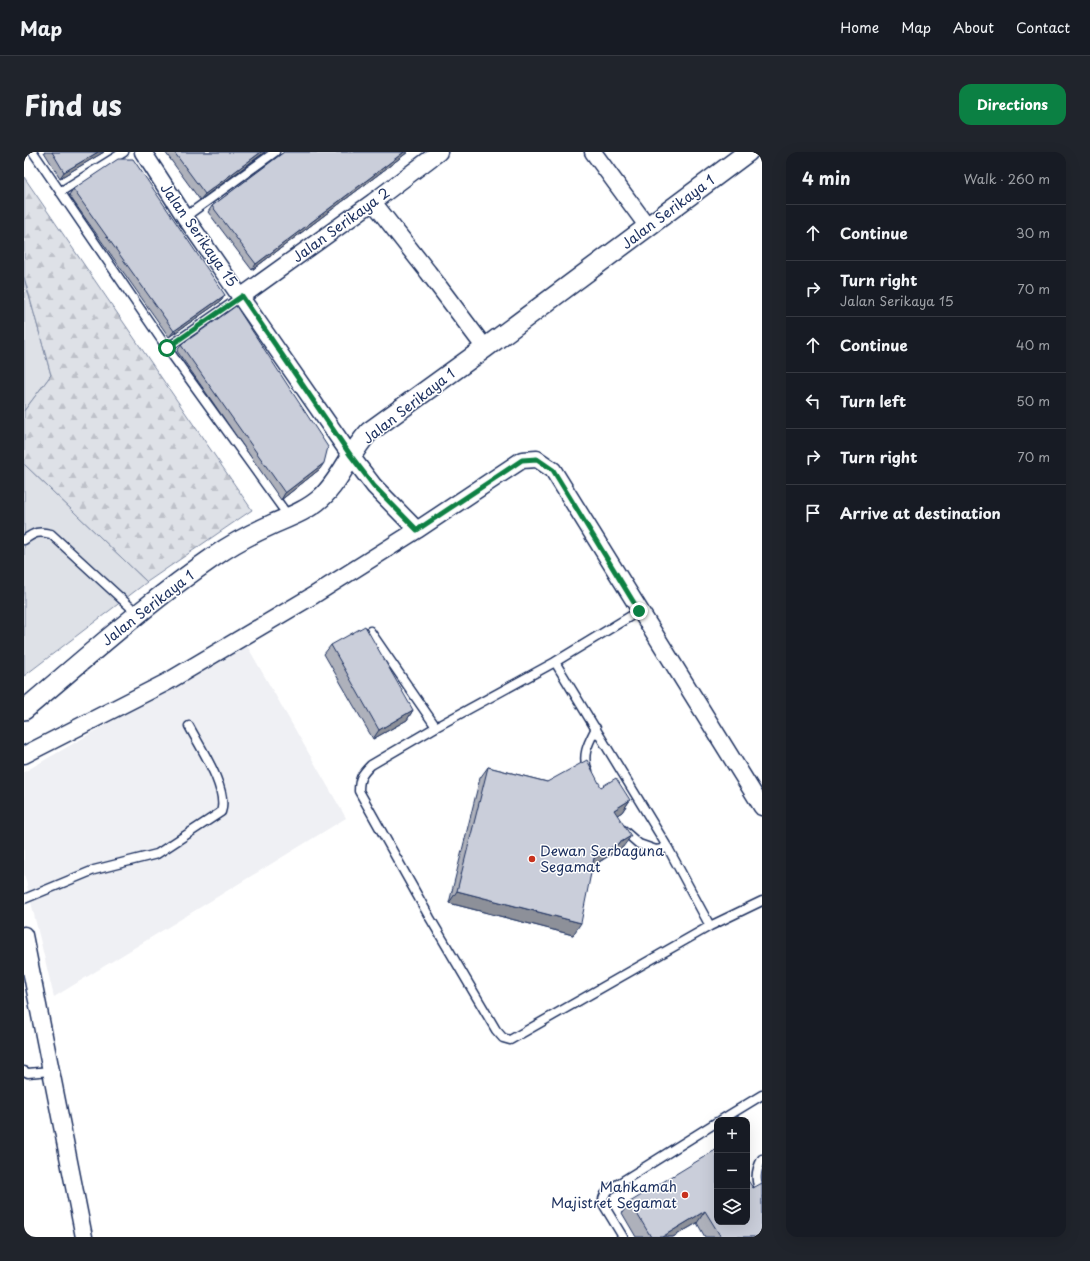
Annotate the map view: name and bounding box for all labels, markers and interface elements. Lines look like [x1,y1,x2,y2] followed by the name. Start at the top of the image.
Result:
[20,14,62,42] text: Map
[840,17,879,38] text: Home
[901,17,931,38] text: Map
[953,17,994,38] text: About
[1016,17,1070,38] text: Contact
[24,83,122,126] text: Find us
[959,84,1066,125] button: Directions
[802,165,850,191] text: 4 min
[617,169,719,254] street label: Jalan Serikaya 1
[964,169,1050,188] text: Walk · 260 m
[156,179,243,291] street label: Jalan Serikaya 15
[288,182,394,267] street label: Jalan Serikaya 2
[840,221,908,244] text: Continue
[802,222,824,244] icon: ahead
[1016,223,1050,242] text: 30 m
[840,268,917,291] text: Turn right
[802,278,824,300] icon: right
[1017,279,1050,298] text: 70 m
[840,291,954,310] text: Jalan Serikaya 15
[840,333,908,356] text: Continue
[802,334,824,356] icon: ahead
[1016,335,1050,354] text: 40 m
[158,339,176,357] route start
[358,363,459,448] street label: Jalan Serikaya 1
[840,389,906,412] text: Turn left
[802,390,824,412] icon: left
[1016,391,1050,410] text: 50 m
[840,445,917,468] text: Turn right
[802,446,824,468] icon: right
[1017,447,1050,466] text: 70 m
[840,501,1001,524] text: Arrive at destination
[802,502,824,524] icon: arrive
[97,565,198,650] street label: Jalan Serikaya 1
[630,602,648,620] route end
[540,840,664,877] place label: Dewan Serbaguna Segamat
[527,854,537,864] marker: Dewan Serbaguna Segamat
[714,1117,750,1225] map controls
[714,1117,750,1153] button: +
[714,1153,750,1189] button: −
[551,1176,677,1213] place label: Mahkamah Majistret Segamat
[714,1189,750,1225] button: layers
[680,1190,690,1200] marker: Mahkamah Majistret Segamat

